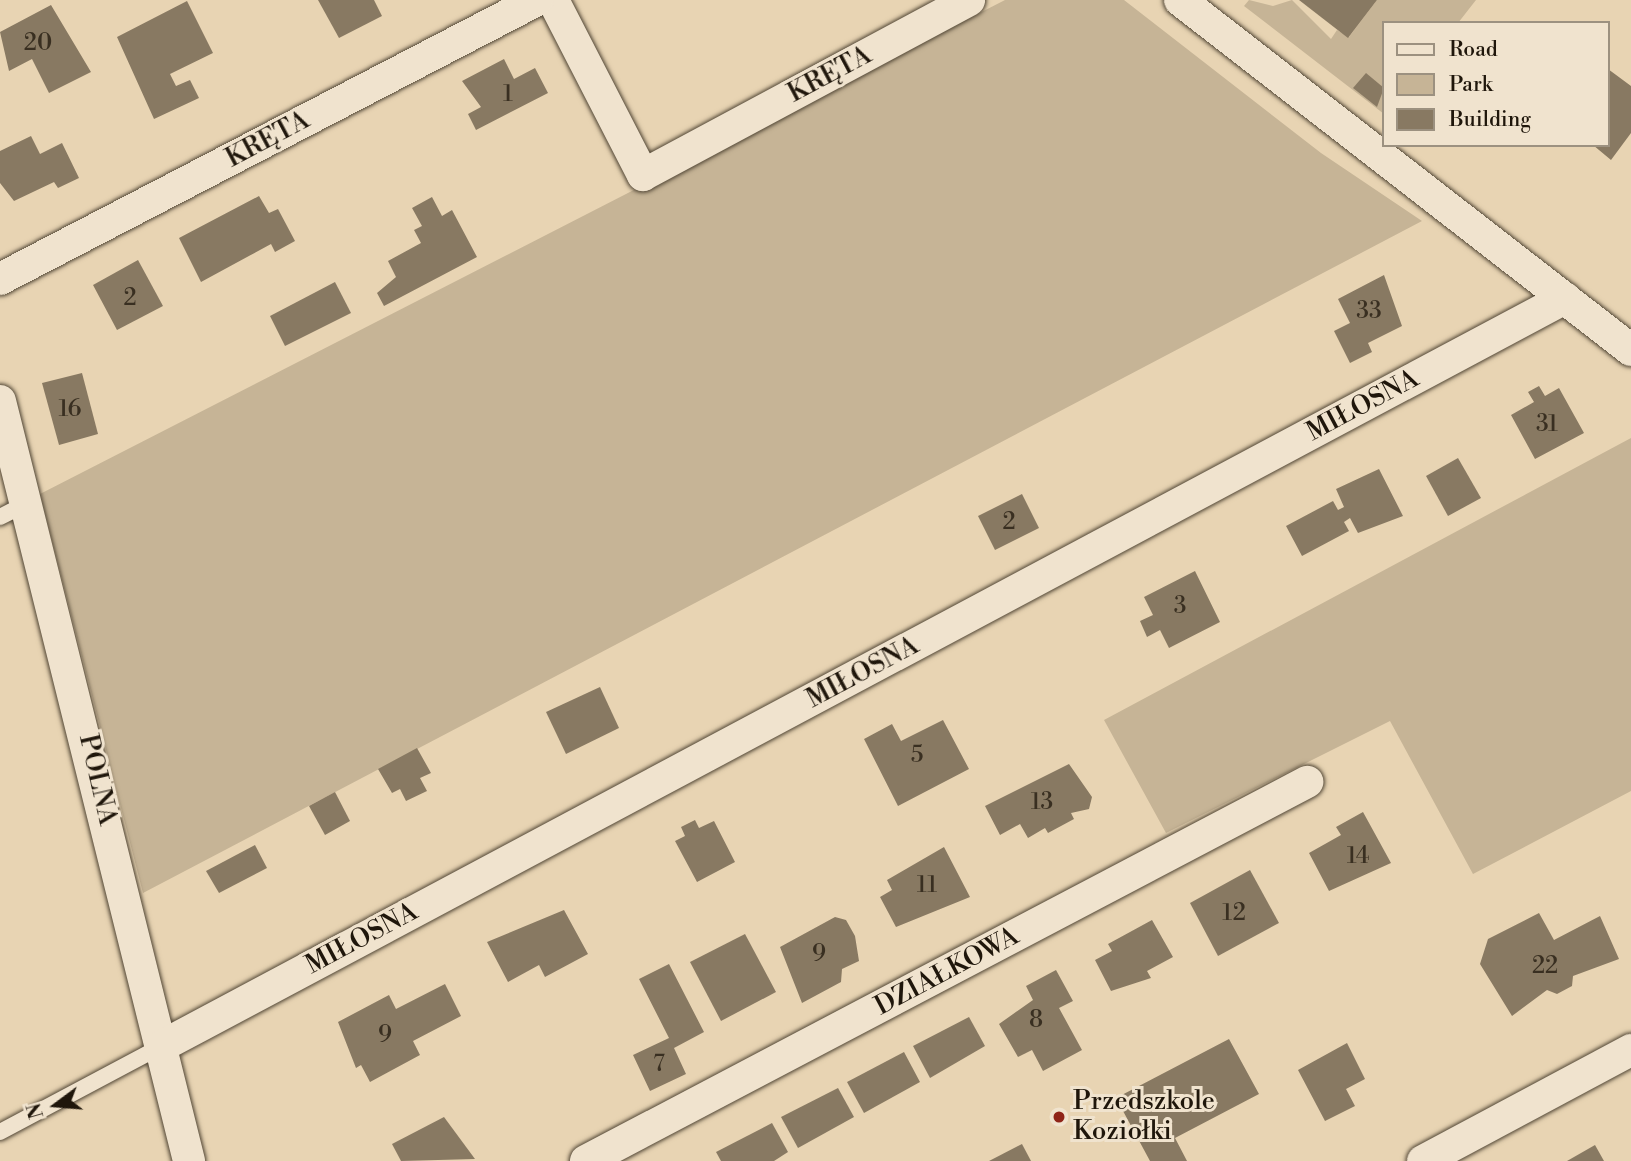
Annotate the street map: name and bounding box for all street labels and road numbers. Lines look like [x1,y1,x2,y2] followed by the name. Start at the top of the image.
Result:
[783,40,877,110] street label: KRĘTA
[221,105,315,175] street label: KRĘTA
[1302,363,1424,449] street label: MIŁOSNA
[802,630,924,716] street label: MIŁOSNA
[71,731,123,829] street label: POLNA
[301,896,423,982] street label: MIŁOSNA
[870,921,1024,1023] street label: DZIAŁKOWA

